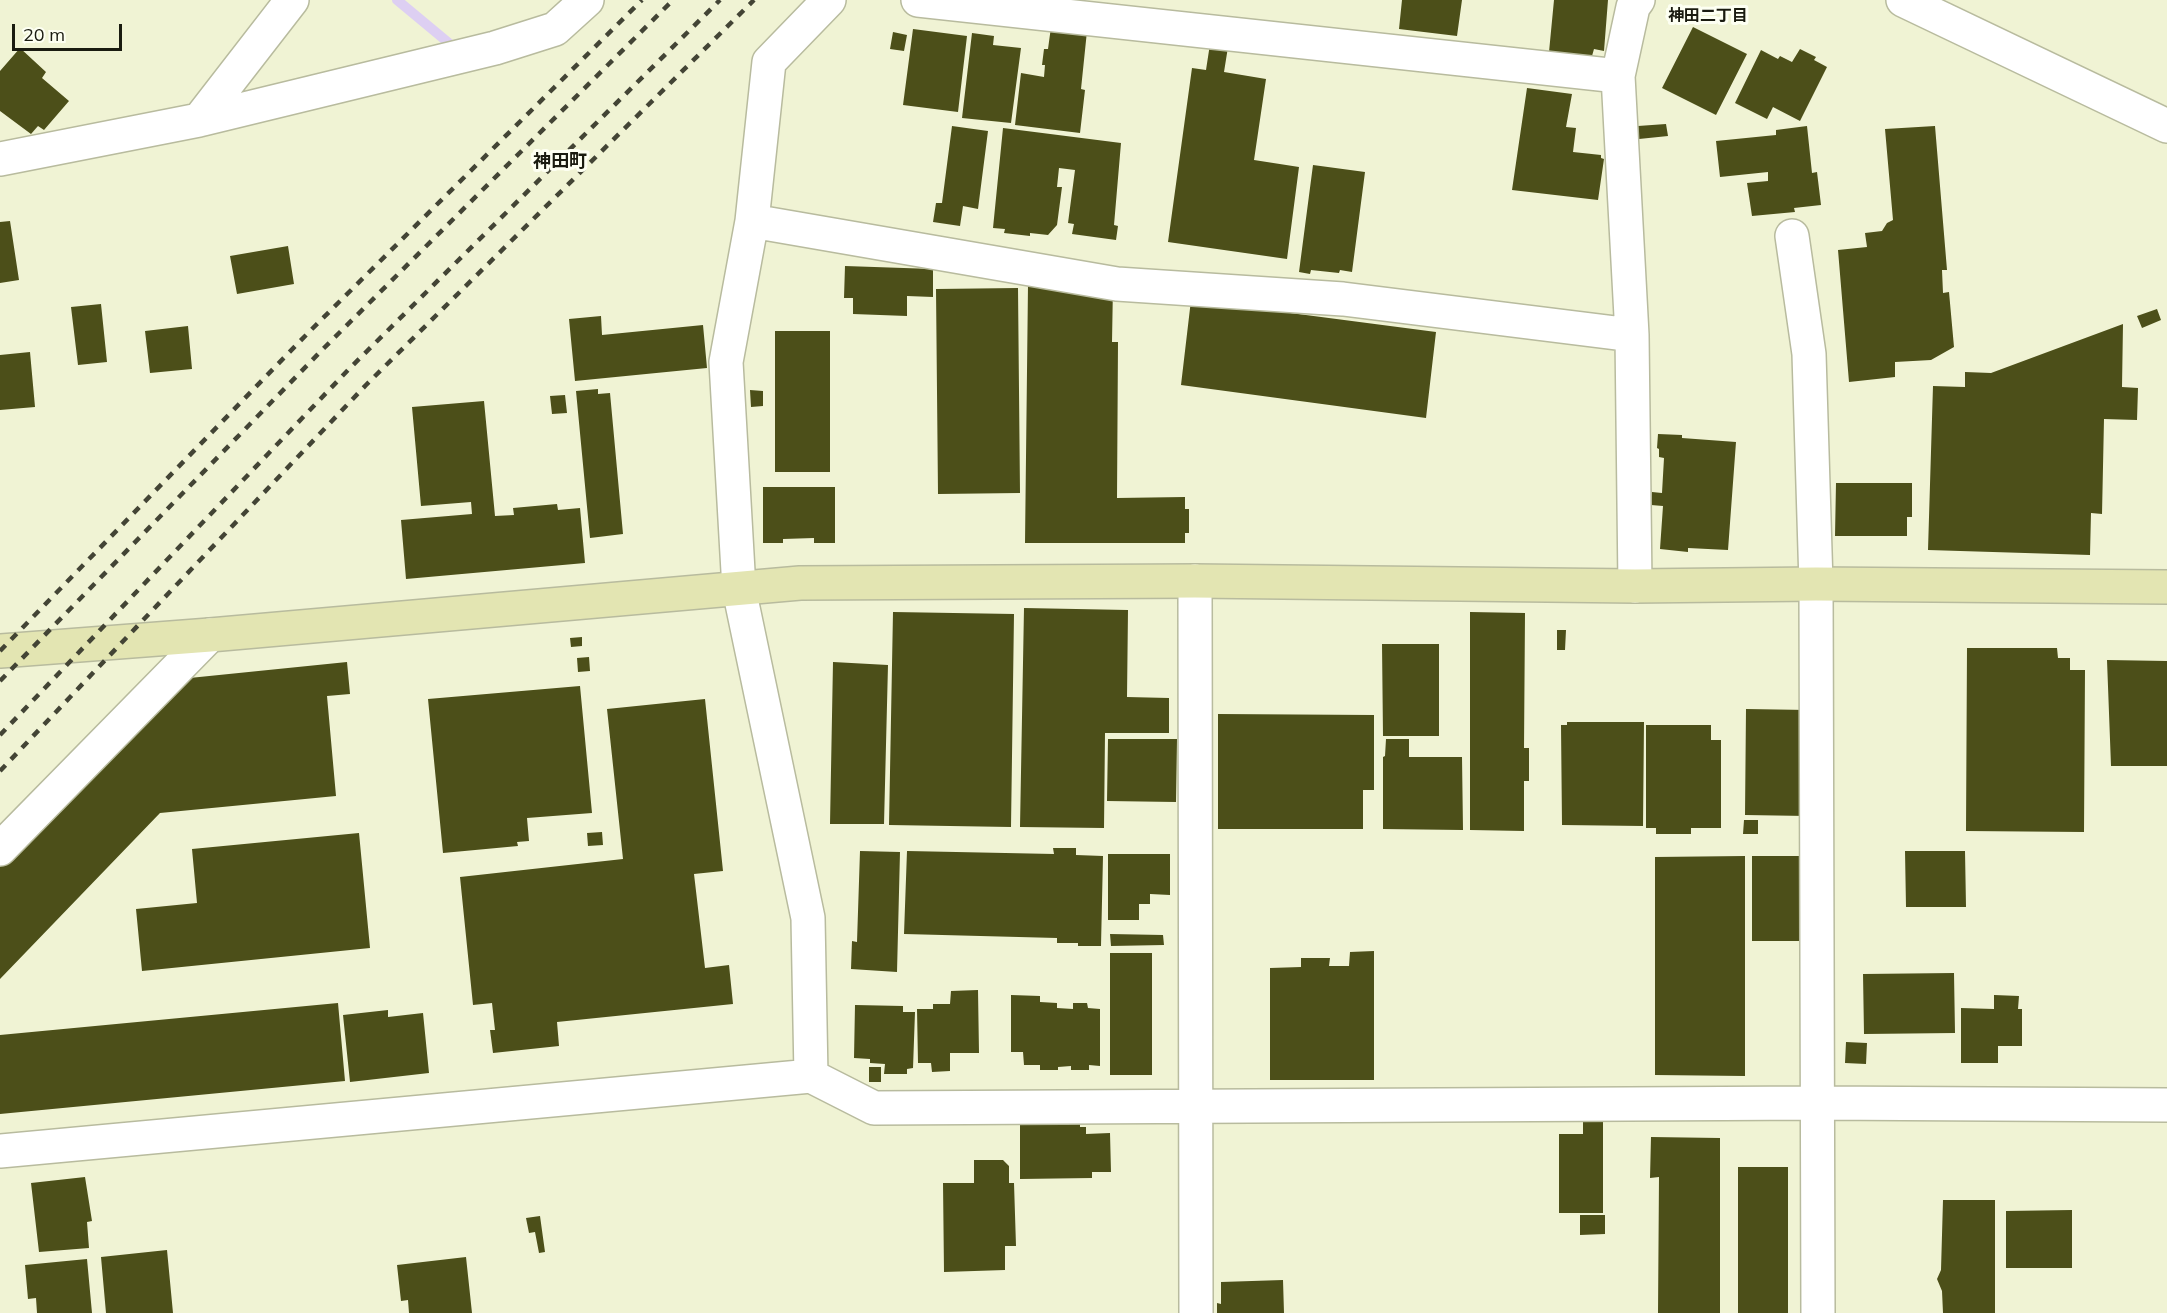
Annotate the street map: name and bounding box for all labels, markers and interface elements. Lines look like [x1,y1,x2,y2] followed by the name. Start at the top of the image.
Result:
[1668,6,1748,26] district label: 神田二丁目
[15,12,124,50] scale bar
[23,23,65,46] text: 20 m
[533,151,587,173] district label: 神田町

